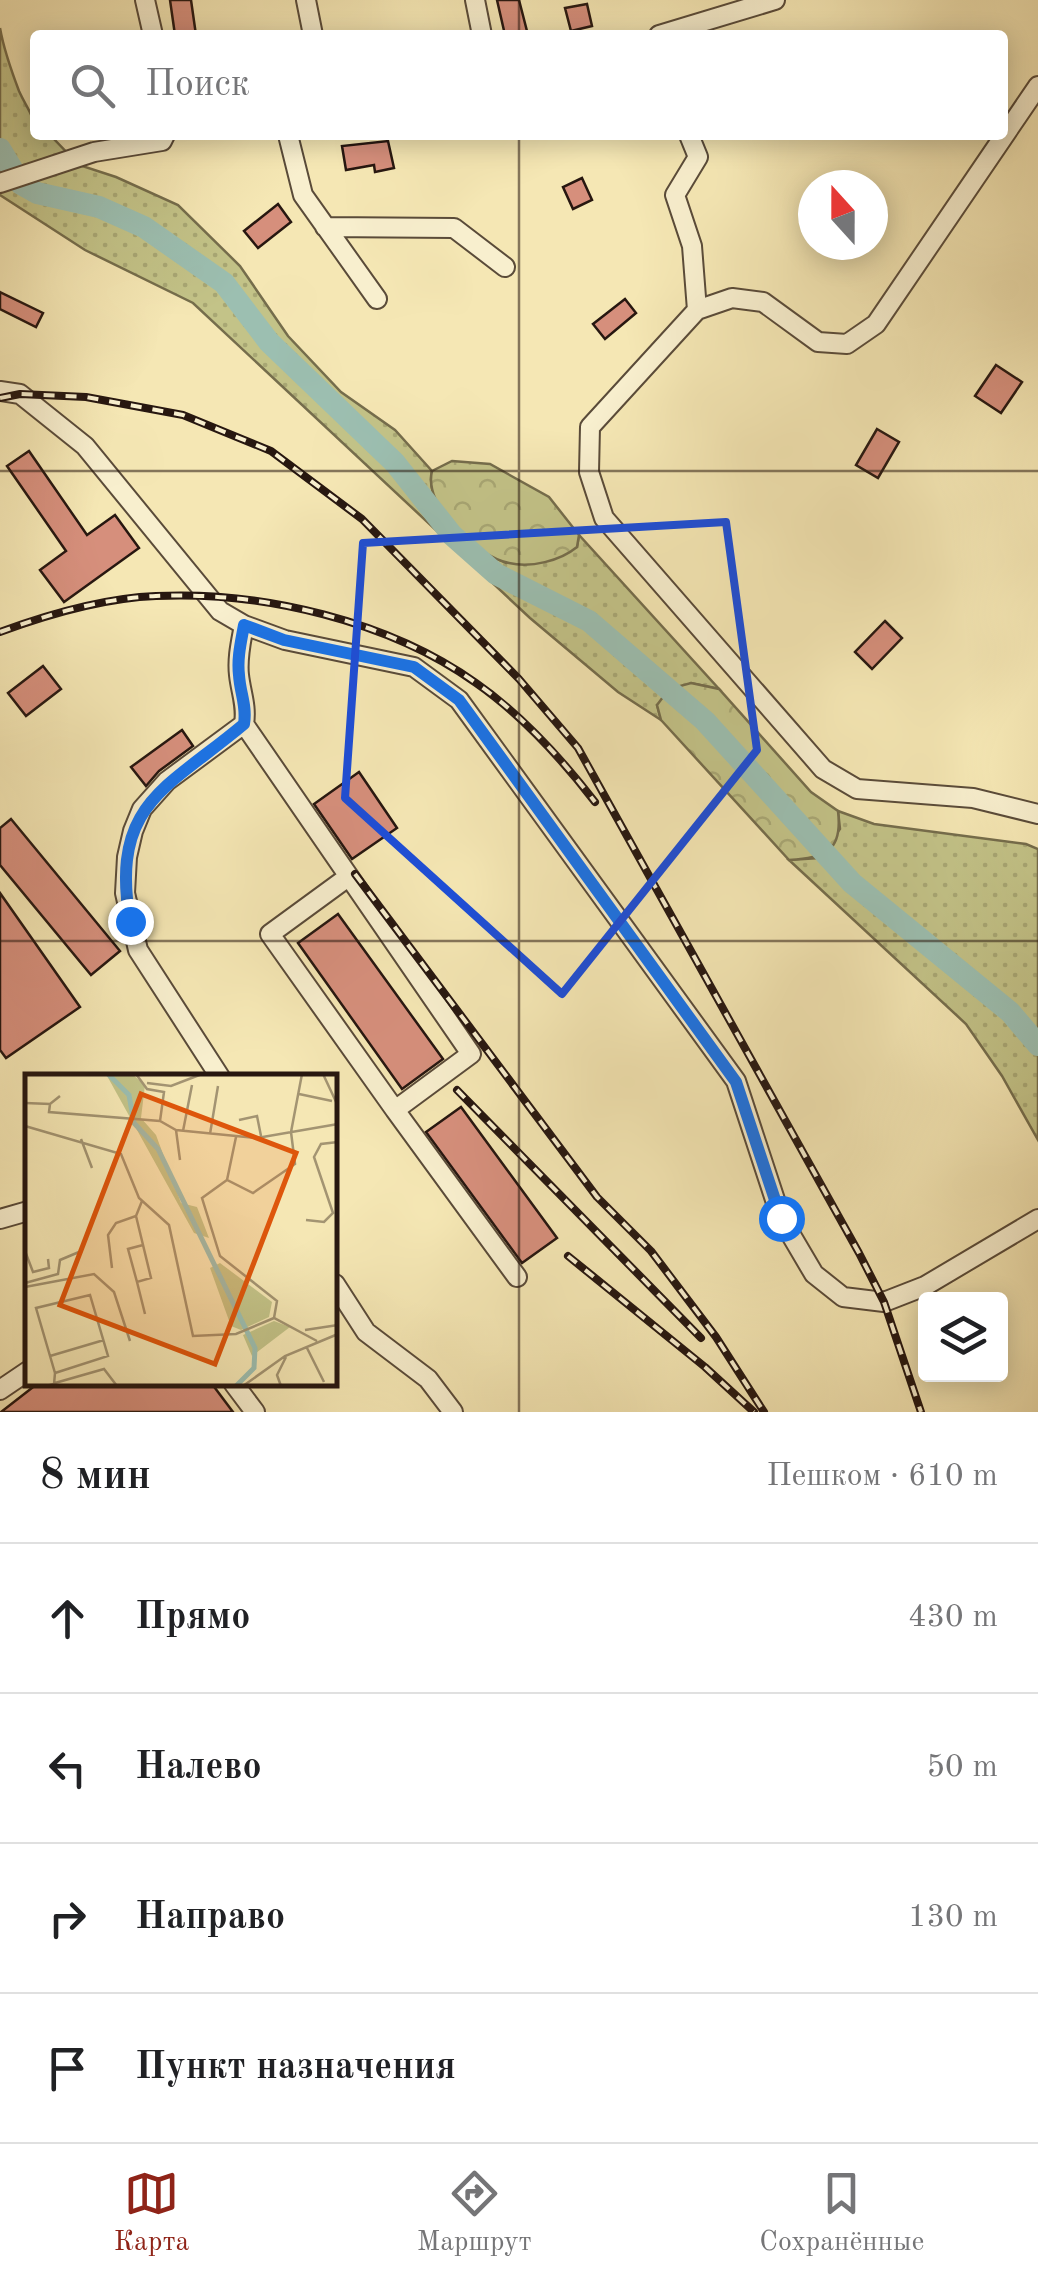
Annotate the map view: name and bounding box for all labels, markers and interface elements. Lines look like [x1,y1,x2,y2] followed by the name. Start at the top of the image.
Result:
[30,30,1008,140] search box
[65,58,120,113] icon: search
[145,66,250,104] text: Поиск
[798,170,888,260] north arrow
[108,899,154,945] route end
[25,1074,338,1387] inset map
[759,1196,805,1242] route start
[918,1292,1008,1382] map controls
[918,1292,1008,1382] button: layers
[40,1456,151,1498] text: 8 мин
[766,1461,998,1493] text: Пешком · 610 m
[40,1591,95,1646] icon: ahead
[135,1599,250,1637] text: Прямо
[908,1602,998,1634] text: 430 m
[40,1741,95,1796] icon: left
[135,1749,262,1787] text: Налево
[927,1752,998,1784] text: 50 m
[40,1891,95,1946] icon: right
[135,1899,285,1937] text: Направо
[908,1902,998,1934] text: 130 m
[40,2041,95,2096] icon: arrive
[135,2049,456,2087] text: Пункт назначения
[114,2166,189,2261] tab: Карта
[417,2166,532,2261] tab: Маршрут
[759,2166,924,2261] tab: Сохранённые

